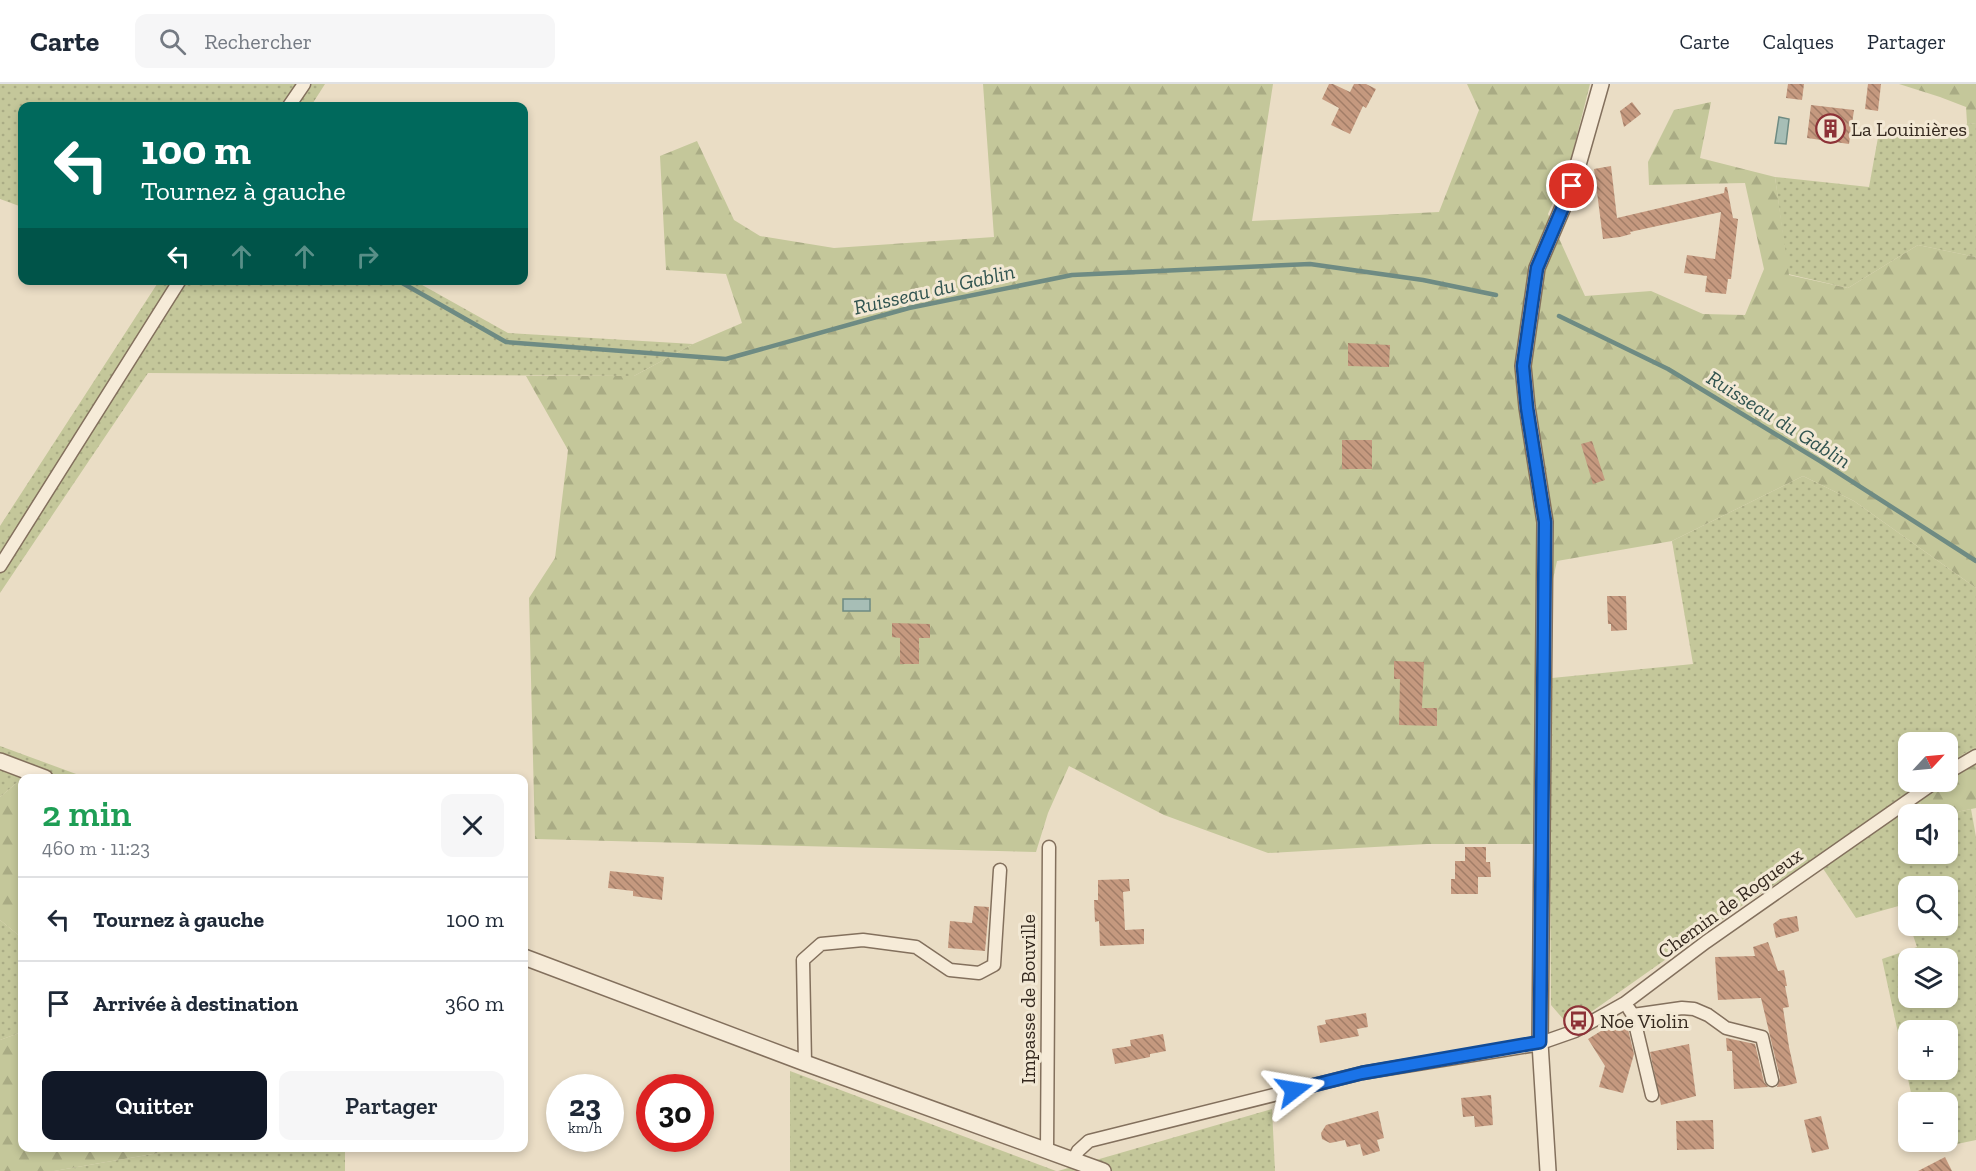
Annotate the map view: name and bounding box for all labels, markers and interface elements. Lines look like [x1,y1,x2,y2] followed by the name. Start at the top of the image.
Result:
[135,14,555,68] search box
[30,25,99,58] text: Carte
[156,25,189,58] icon: search
[204,28,312,55] text: Rechercher
[1679,29,1730,54] text: Carte
[1763,29,1834,54] text: Calques
[1867,29,1946,54] text: Partager
[1814,113,1846,145] building icon: La Louinières
[1851,117,1967,141] place label: La Louinières
[141,124,251,175] text: 100 m
[42,126,120,204] icon: left
[1546,160,1597,211] pin
[1555,169,1588,202] icon: arrive
[141,175,346,207] text: Tournez à gauche
[162,240,195,273] icon: left
[225,240,258,273] icon: ahead
[288,240,321,273] icon: ahead
[351,240,384,273] icon: right
[851,258,1017,320] water label: Ruisseau du Gablin
[1702,365,1856,473] water label: Ruisseau du Gablin
[1898,732,1958,792] north arrow
[1898,732,1958,1152] map controls
[42,792,131,835] text: 2 min
[441,794,504,857] button: close
[1898,804,1958,864] button: sound
[42,836,150,860] text: 460 m · 11:23
[1653,843,1807,963] street label: Chemin de Rogueux
[1898,876,1958,936] button: search
[42,903,75,936] icon: left
[93,906,264,933] text: Tournez à gauche
[446,906,504,933] text: 100 m
[1016,914,1040,1084] street label: Impasse de Bouville
[1898,948,1958,1008] button: layers
[42,987,75,1020] icon: arrive
[93,990,298,1017] text: Arrivée à destination
[445,990,504,1017] text: 360 m
[1563,1005,1595,1037] bus stop icon: Noe Violin
[1600,1009,1689,1033] place label: Noe Violin
[1898,1020,1958,1080] button: +
[1262,1058,1326,1122] position arrow
[42,1071,267,1140] button: Quitter
[279,1071,504,1140] button: Partager
[636,1074,714,1152] speed limit sign: 30
[569,1088,601,1124] text: 23
[1898,1092,1958,1152] button: −
[568,1119,602,1137] text: km/h

